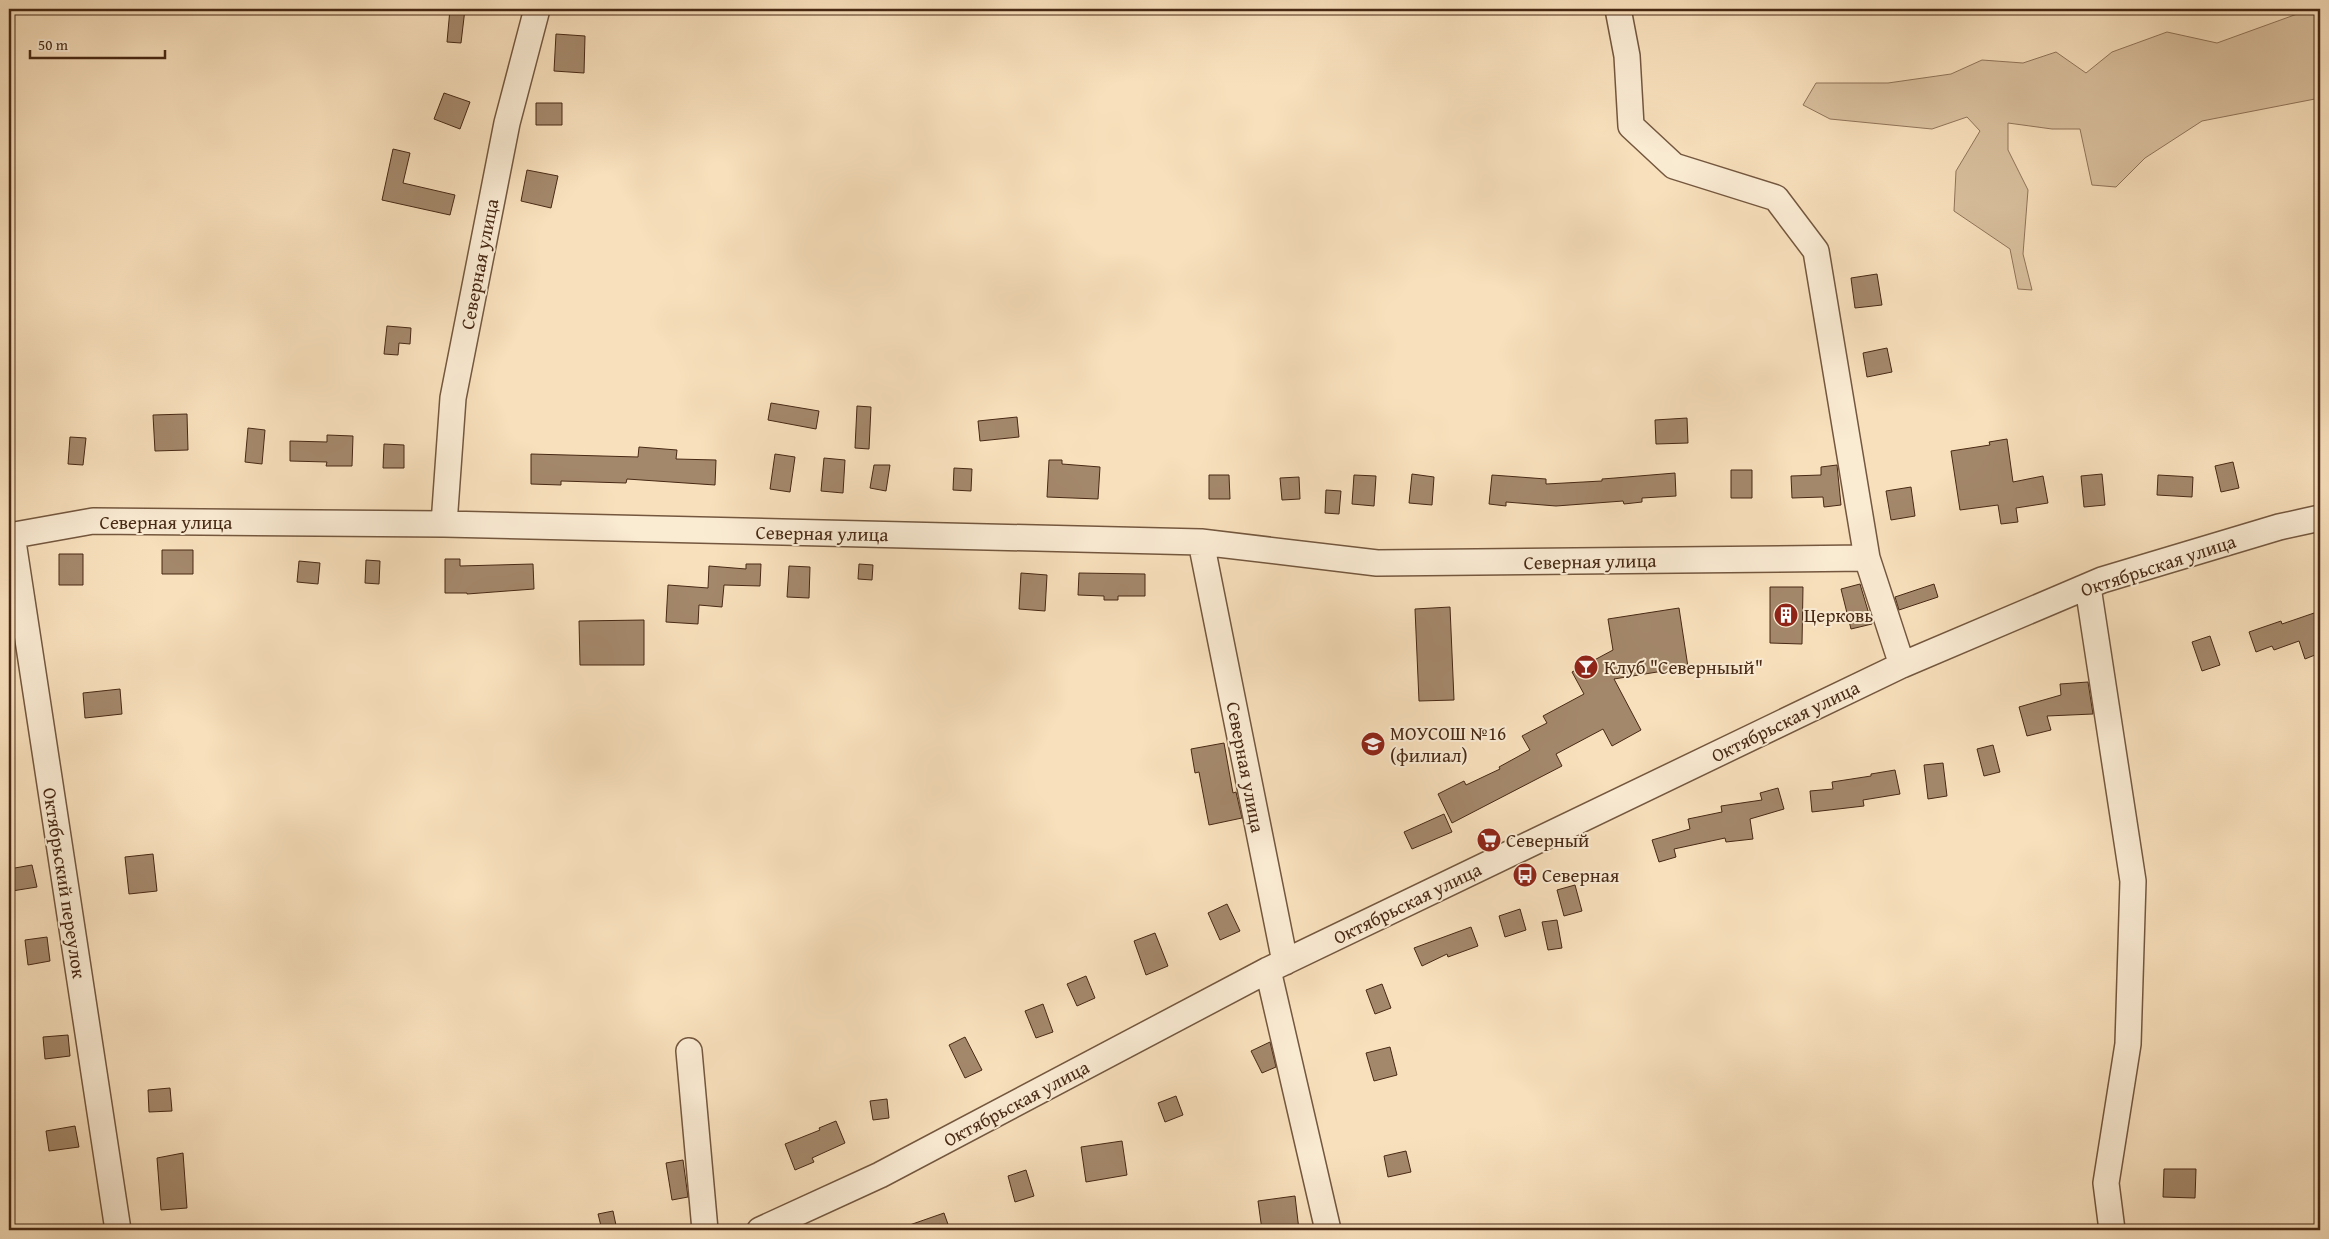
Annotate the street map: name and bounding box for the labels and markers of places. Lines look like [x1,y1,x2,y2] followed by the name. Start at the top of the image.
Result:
[1804,601,1873,629] place label: Церковь
[1773,602,1799,628] building icon: Церковь
[1604,653,1763,681] place label: Клуб "Северныый"
[1573,654,1599,680] bar icon: Клуб "Северныый"
[1390,719,1506,769] place label: МОУСОШ №16 (филиал)
[1360,731,1386,757] school or university icon: МОУСОШ №16 (филиал)
[1506,826,1589,854] place label: Северный
[1476,827,1502,853] supermarket icon: Северный
[1542,861,1620,889] place label: Северная
[1512,862,1538,888] bus stop icon: Северная

